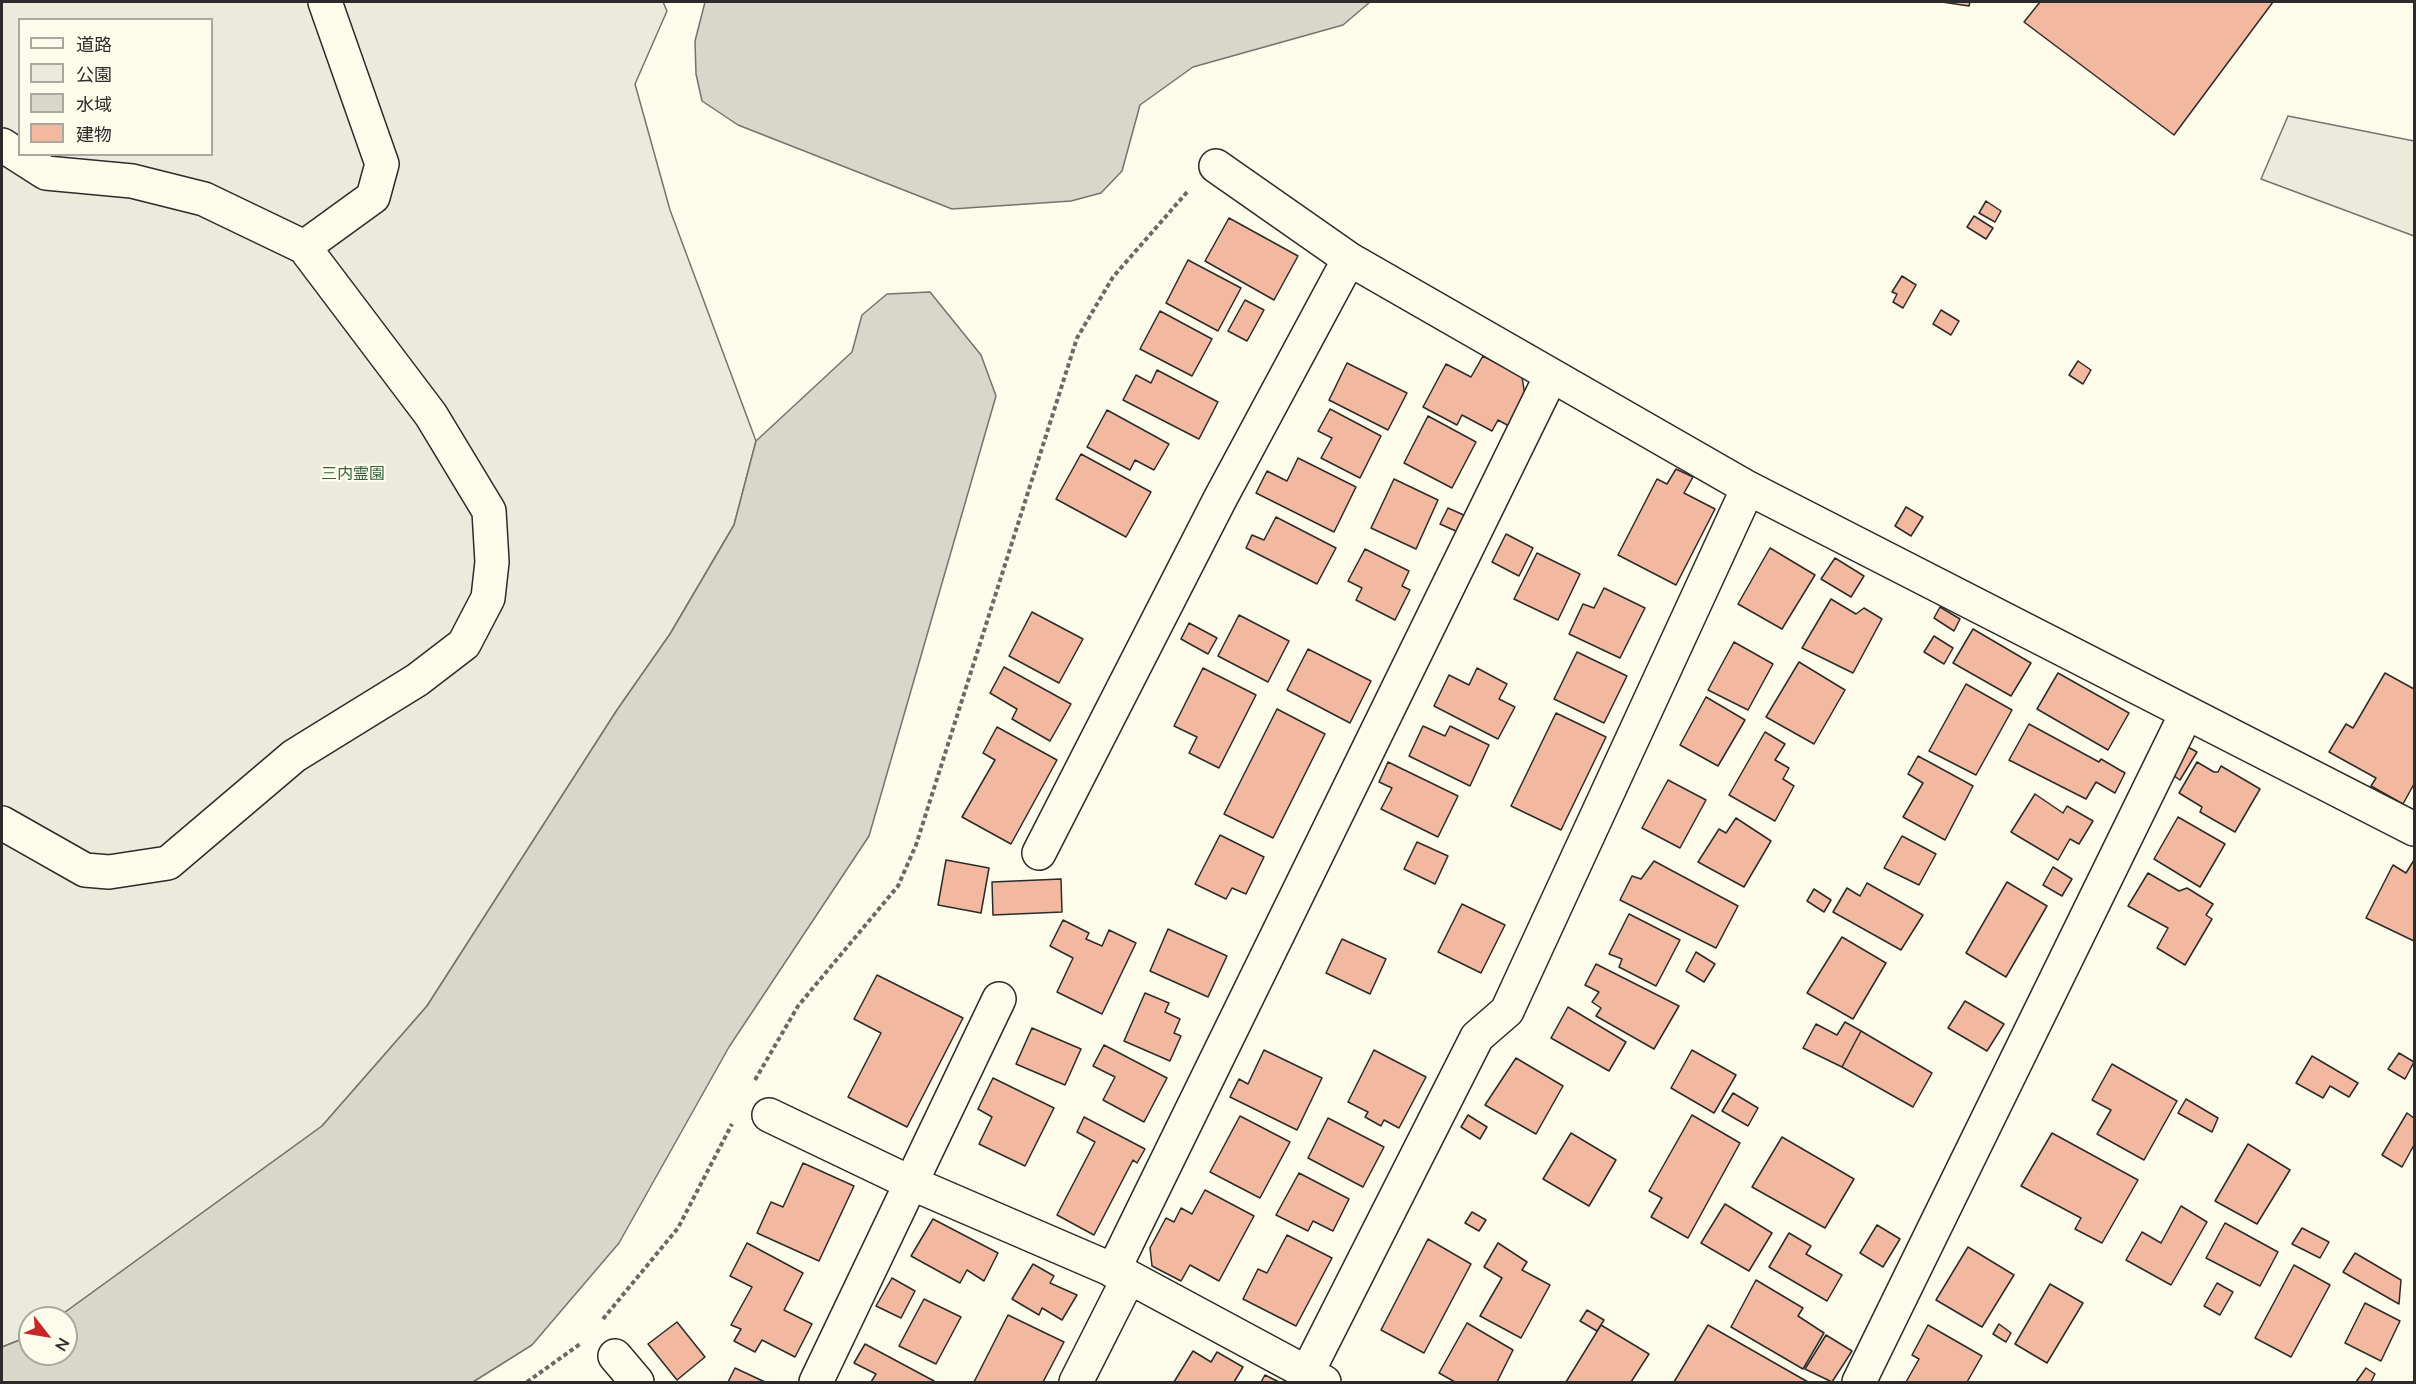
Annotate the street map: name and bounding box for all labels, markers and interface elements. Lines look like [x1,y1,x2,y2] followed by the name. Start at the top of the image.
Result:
[18,18,213,156] legend
[76,33,112,57] text: 道路
[76,63,112,87] text: 公園
[76,93,112,117] text: 水域
[76,123,112,147] text: 建物
[321,465,385,485] park label: 三内霊園
[18,1306,78,1366] north arrow
[49,1333,74,1355] text: N

